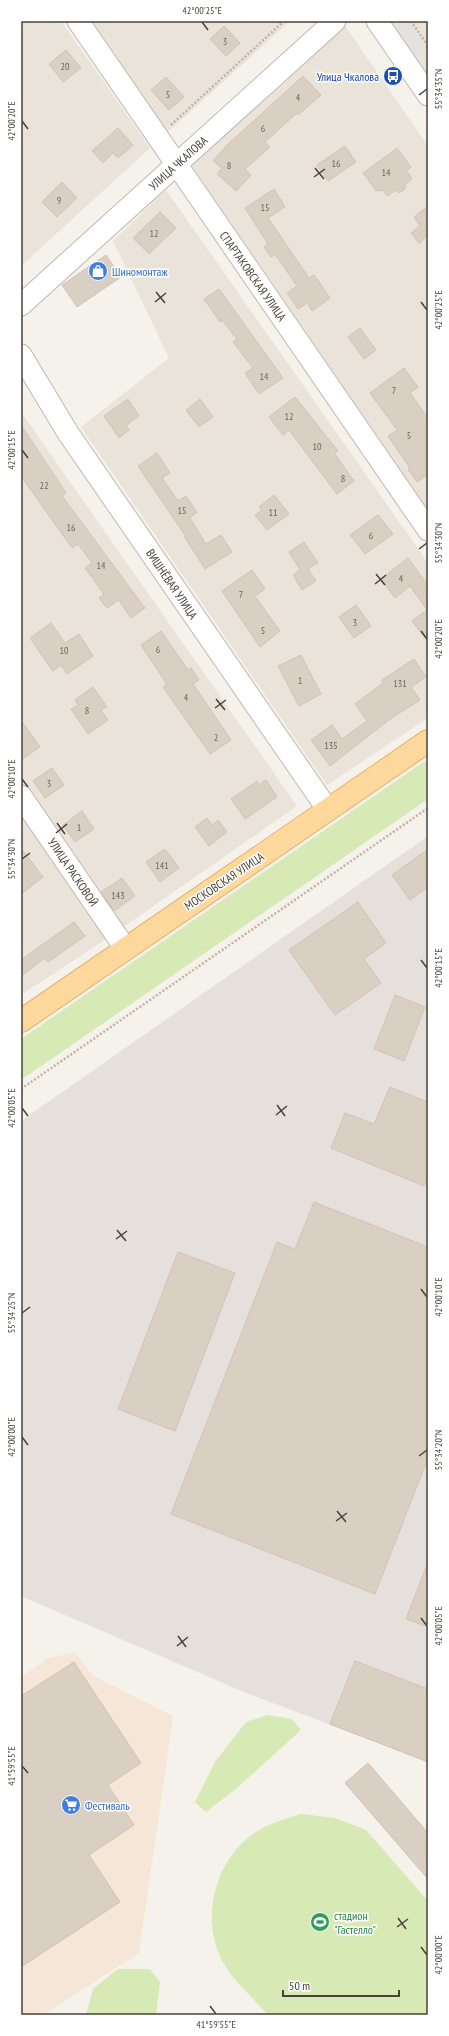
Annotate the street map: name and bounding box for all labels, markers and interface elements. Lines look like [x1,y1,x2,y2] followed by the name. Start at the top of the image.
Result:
[182,4,222,17] text: 42°00'25"E
[223,35,227,48] house number: 3
[61,60,70,73] house number: 20
[382,65,404,87] bus stop icon: Улица Чкалова
[317,69,379,84] place label: Улица Чкалова
[432,69,445,109] text: 55°34'35"N
[166,88,170,101] house number: 5
[296,91,301,104] house number: 4
[5,101,18,141] text: 42°00'20"E
[261,122,266,135] house number: 6
[146,133,211,193] street label: УЛИЦА ЧКАЛОВА
[332,157,341,170] house number: 16
[227,159,231,172] house number: 8
[382,166,391,179] house number: 14
[57,194,61,207] house number: 9
[261,201,270,214] house number: 15
[150,227,159,240] house number: 12
[216,228,290,324] street label: СПАРТАКОВСКАЯ УЛИЦА
[87,260,109,282] shop icon: Шиномонтаж
[112,264,168,279] place label: Шиномонтаж
[432,290,445,330] text: 42°00'25"E
[260,370,269,383] house number: 14
[392,384,396,397] house number: 7
[285,410,294,423] house number: 12
[407,429,411,442] house number: 5
[5,430,18,470] text: 42°00'15"E
[313,440,322,453] house number: 10
[341,472,345,485] house number: 8
[40,479,49,492] house number: 22
[178,504,187,517] house number: 15
[269,506,278,519] house number: 11
[67,521,76,534] house number: 16
[432,523,445,563] text: 55°34'30"N
[369,529,374,542] house number: 6
[143,546,201,622] street label: ВИШНЁВАЯ УЛИЦА
[97,559,106,572] house number: 14
[399,572,404,585] house number: 4
[239,588,243,601] house number: 7
[353,616,357,629] house number: 3
[432,619,445,659] text: 42°00'20"E
[261,624,265,637] house number: 5
[156,643,161,656] house number: 6
[60,644,69,657] house number: 10
[298,674,302,687] house number: 1
[393,677,407,690] house number: 131
[184,691,189,704] house number: 4
[85,704,89,717] house number: 8
[214,731,218,744] house number: 2
[324,739,338,752] house number: 135
[5,759,18,799] text: 42°00'10"E
[47,777,51,790] house number: 3
[77,821,81,834] house number: 1
[45,835,101,909] street label: УЛИЦА РАСКОВОЙ
[5,839,18,879] text: 55°34'30"N
[181,849,267,913] street label: МОСКОВСКАЯ УЛИЦА
[155,859,169,872] house number: 141
[111,889,125,902] house number: 143
[432,948,445,988] text: 42°00'15"E
[5,1088,18,1128] text: 42°00'05"E
[432,1277,445,1317] text: 42°00'10"E
[5,1293,18,1333] text: 55°34'25"N
[5,1417,18,1457] text: 42°00'00"E
[432,1430,445,1470] text: 55°34'20"N
[432,1606,445,1646] text: 42°00'05"E
[5,1746,18,1786] text: 41°59'55"E
[60,1794,82,1816] supermarket icon: Фестиваль
[85,1798,130,1813] place label: Фестиваль
[334,1908,376,1937] place label: стадион "Гастелло"
[309,1911,331,1933] sports icon: стадион "Гастелло"
[432,1935,445,1975] text: 42°00'00"E
[283,1972,399,1998] scale bar
[289,1978,310,1993] text: 50 m
[196,2018,236,2031] text: 41°59'55"E

